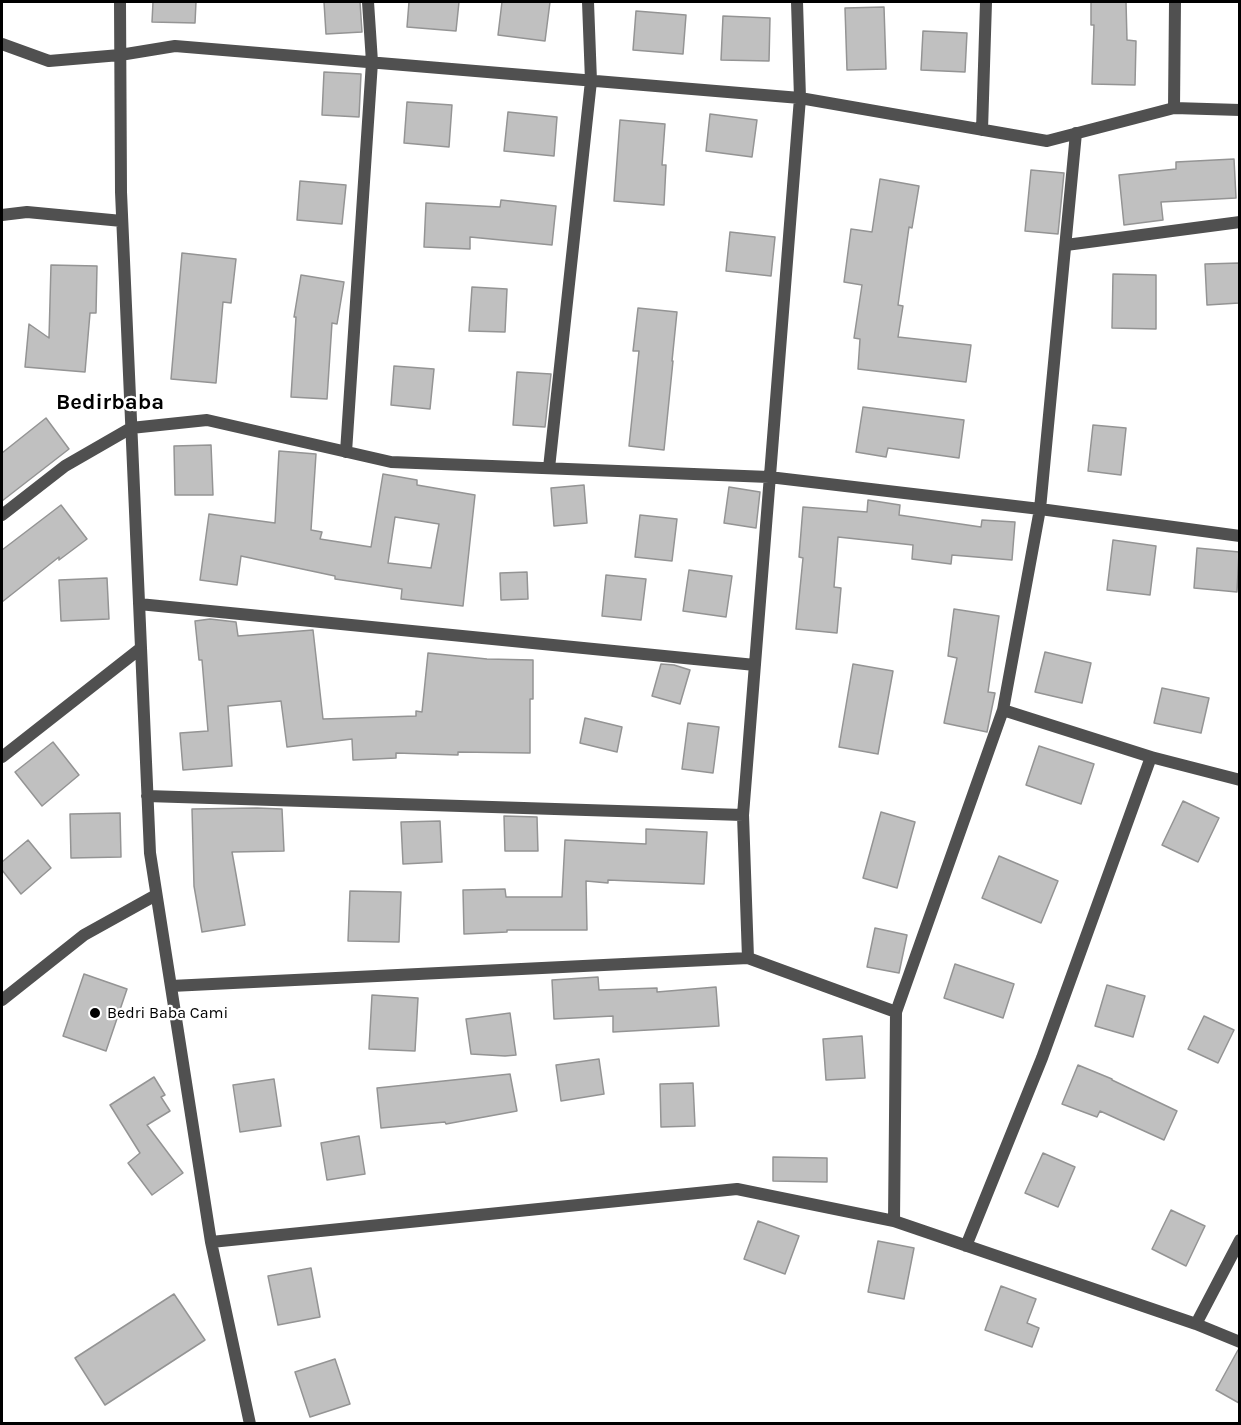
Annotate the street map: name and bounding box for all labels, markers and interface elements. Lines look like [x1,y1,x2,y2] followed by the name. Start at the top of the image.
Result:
[56,390,164,416] district label: Bedirbaba
[107,1003,228,1023] place label: Bedri Baba Cami
[88,1006,102,1020] marker: Bedri Baba Cami

